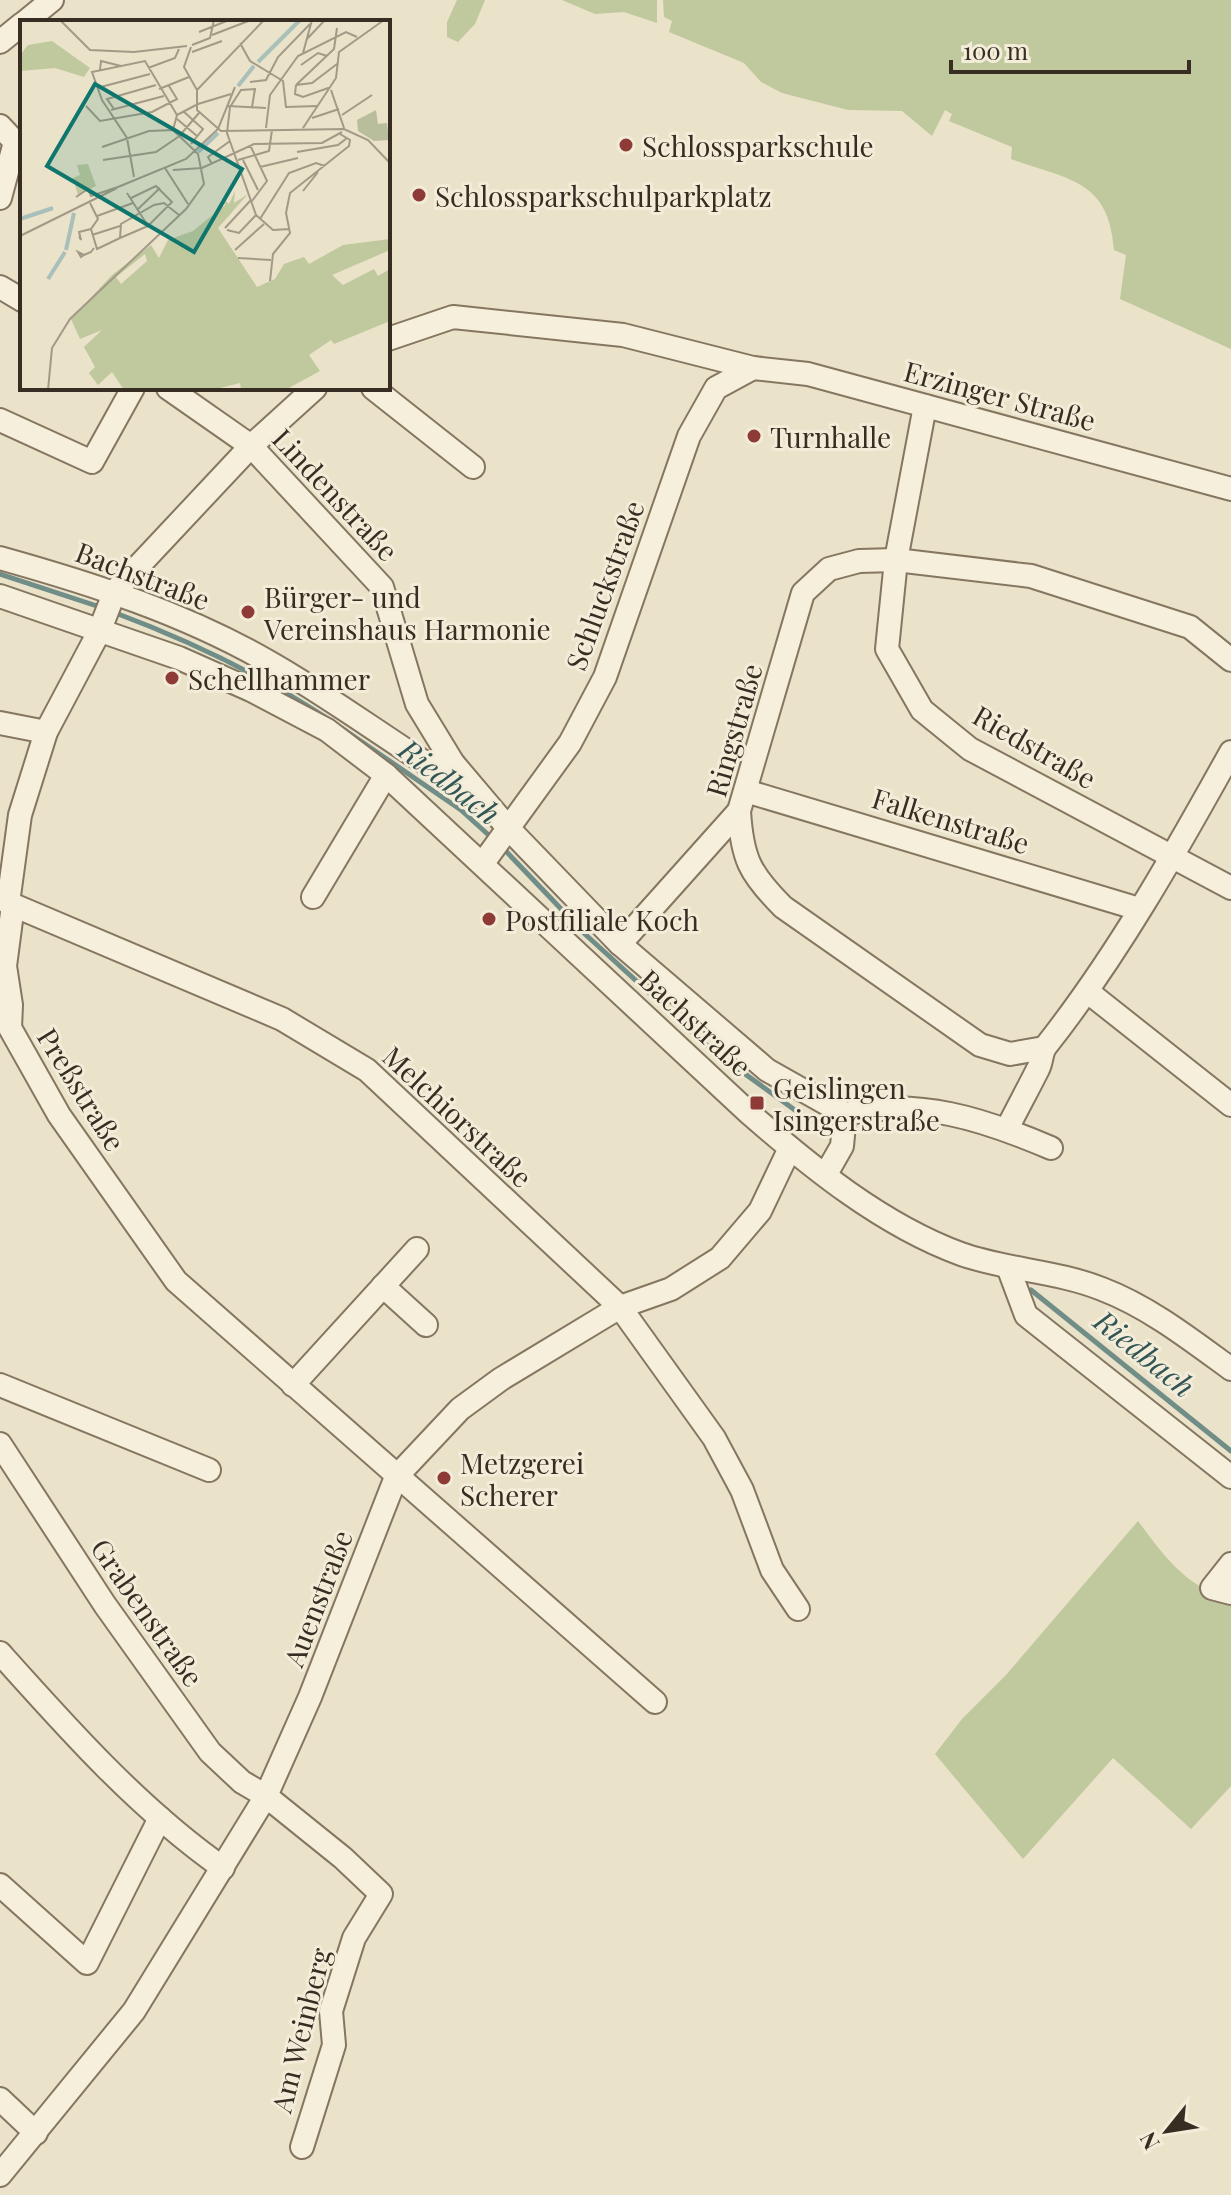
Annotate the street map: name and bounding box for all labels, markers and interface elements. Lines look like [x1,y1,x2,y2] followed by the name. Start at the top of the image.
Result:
[20,20,390,390] inset map
[951,24,1189,74] scale bar
[963,34,1028,66] text: 100 m
[642,127,874,164] place label: Schlossparkschule
[617,136,635,154] marker: Schlossparkschule
[435,177,772,214] place label: Schlossparkschulparkplatz
[410,186,428,204] marker: Schlossparkschulparkplatz
[900,352,1100,438] street label: Erzinger Straße
[770,418,891,455] place label: Turnhalle
[265,420,407,568] street label: Lindenstraße
[745,427,763,445] marker: Turnhalle
[556,495,652,675] street label: Schluckstraße
[71,532,215,618] street label: Bachstraße
[263,578,551,647] place label: Bürger- und Vereinshaus Harmonie
[239,603,257,621] marker: Bürger- und Vereinshaus Harmonie
[696,659,770,801] street label: Ringstraße
[188,660,371,697] place label: Schellhammer
[163,669,181,687] marker: Schellhammer
[967,696,1103,796] street label: Riedstraße
[390,728,509,833] water label: Riedbach
[868,779,1034,861] street label: Falkenstraße
[505,901,700,938] place label: Postfiliale Koch
[480,910,498,928] marker: Postfiliale Koch
[632,960,760,1084] street label: Bachstraße
[30,1021,134,1157] street label: Preßstraße
[375,1037,541,1195] street label: Melchiorstraße
[773,1069,940,1138] place label: Geislingen Isingerstraße
[748,1094,766,1112] marker: Geislingen Isingerstraße
[1086,1300,1203,1406] water label: Riedbach
[460,1444,584,1513] place label: Metzgerei Scherer
[435,1469,453,1487] marker: Metzgerei Scherer
[274,1524,360,1672] street label: Auenstraße
[83,1531,213,1693] street label: Grabenstraße
[261,1944,338,2117] street label: Am Weinberg
[1127,2091,1207,2171] north arrow
[1132,2127,1166,2156] text: N

